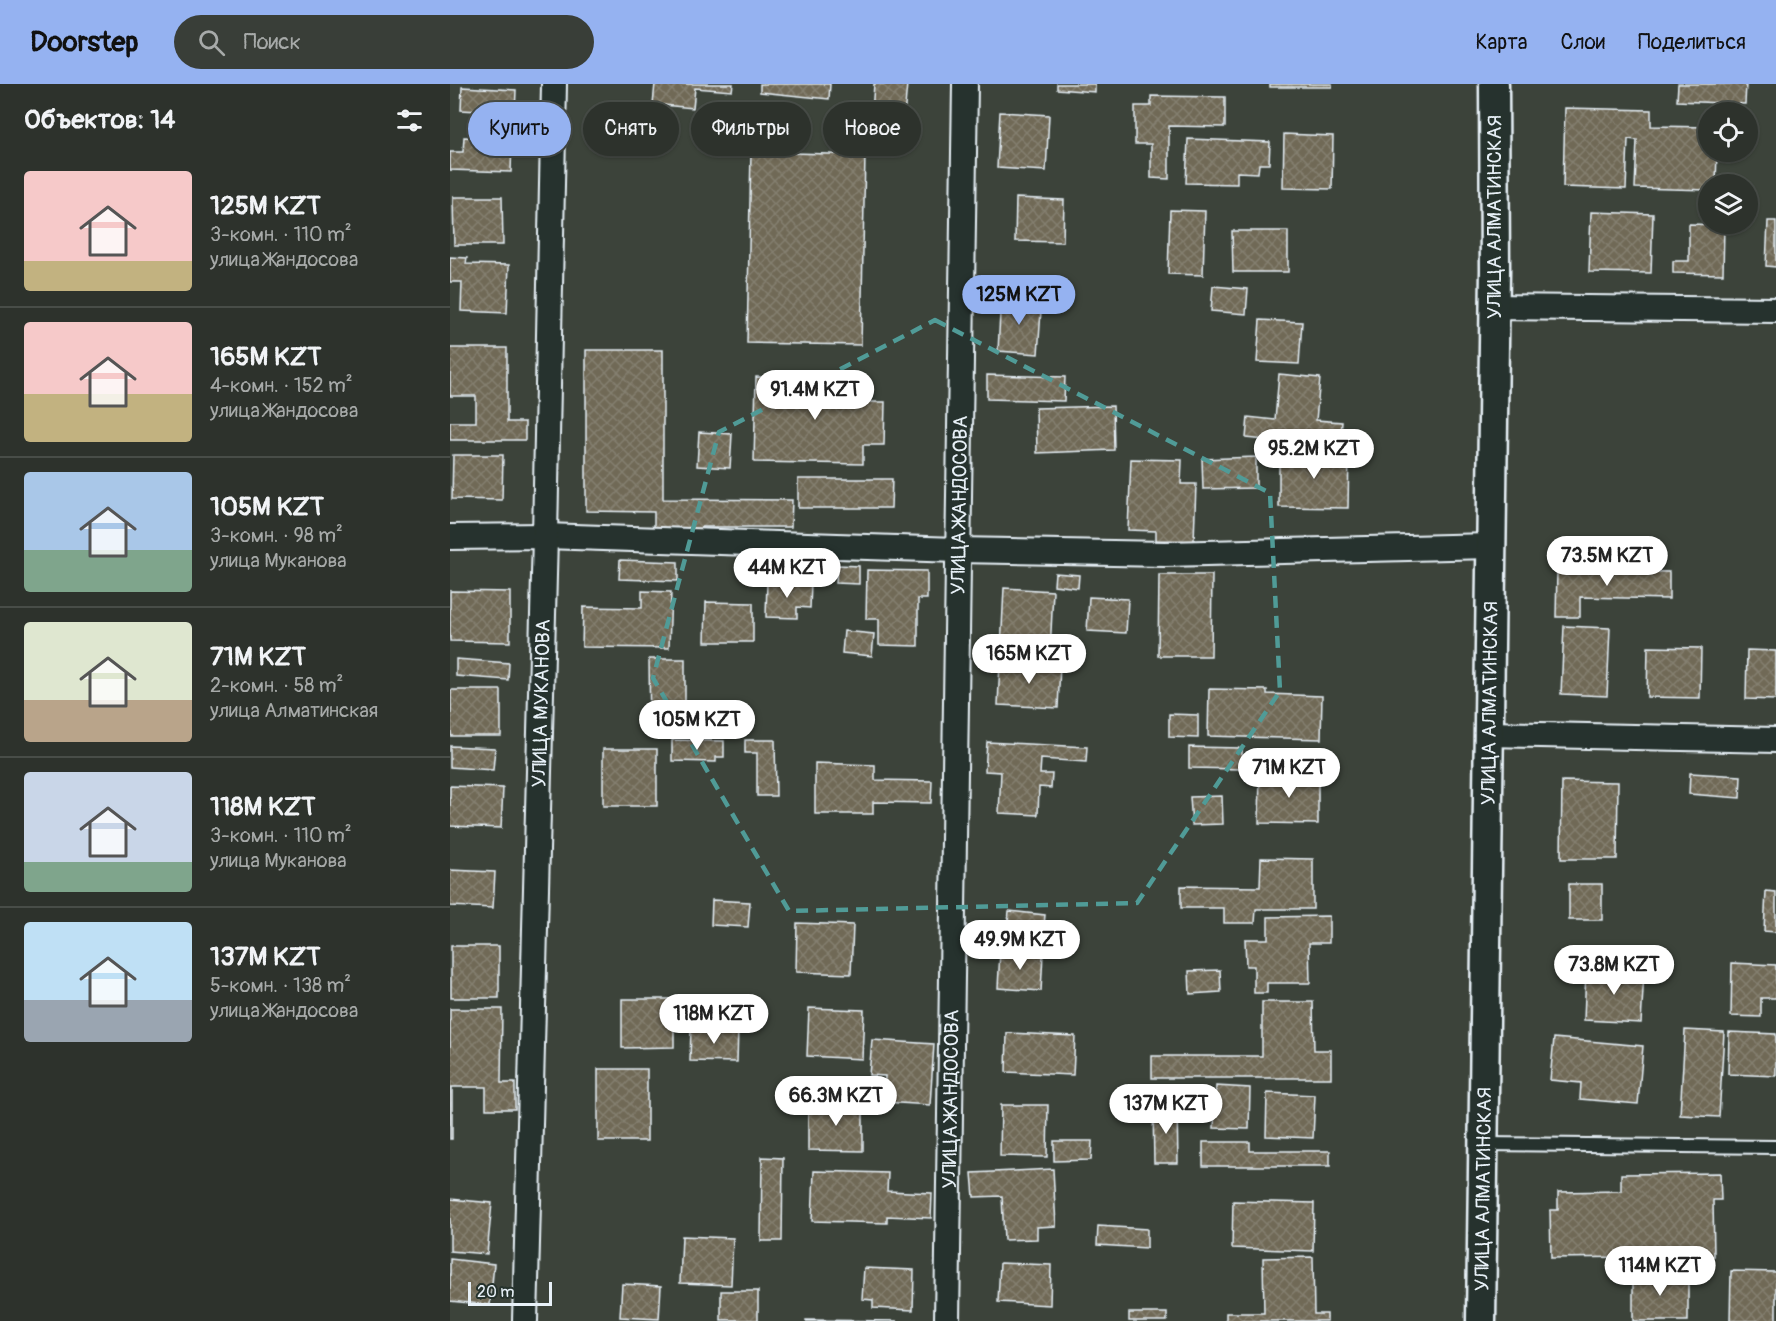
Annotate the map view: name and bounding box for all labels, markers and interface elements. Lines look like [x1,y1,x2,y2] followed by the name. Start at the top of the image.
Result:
[174,15,594,69] search box
[30,25,138,60] text: Doorstep
[195,26,228,59] icon: search
[243,28,301,56] text: Поиск
[1475,29,1527,56] text: Карта
[1560,29,1605,56] text: Слои
[1638,29,1746,56] text: Поделиться
[468,102,571,156] chip: Купить
[583,102,679,156] chip: Снять
[691,102,811,156] chip: Фильтры
[823,102,921,156] chip: Новое
[1698,102,1758,234] map controls
[1698,102,1758,162] button: locate
[24,104,175,136] text: Объектов: 14
[393,104,426,137] icon: filters
[1482,115,1507,319] street label: УЛИЦА АЛМАТИНСКАЯ
[1698,174,1758,234] button: layers
[210,190,321,222] text: 125M KZT
[72,195,144,267] icon: home
[210,222,352,247] text: 3-комн. · 110 m²
[210,247,358,272] text: улица Жандосова
[957,275,1081,326] pin: 125M KZT
[976,282,1062,307] text: 125M KZT
[210,341,322,373] text: 165M KZT
[72,346,144,418] icon: home
[746,370,884,421] pin: 91.4M KZT
[210,373,353,398] text: 4-комн. · 152 m²
[770,377,860,402] text: 91.4M KZT
[210,398,358,423] text: улица Жандосова
[945,415,973,595] street label: УЛИЦА ЖАНДОСОВА
[1245,429,1383,480] pin: 95.2M KZT
[1268,436,1360,461] text: 95.2M KZT
[210,491,324,523] text: 105M KZT
[72,496,144,568] icon: home
[210,523,343,548] text: 3-комн. · 98 m²
[1538,536,1676,587] pin: 73.5M KZT
[1561,543,1653,568] text: 73.5M KZT
[210,548,347,573] text: улица Муканова
[732,548,842,599] pin: 44M KZT
[748,555,826,580] text: 44M KZT
[1475,601,1503,805] street label: УЛИЦА АЛМАТИНСКАЯ
[526,619,555,788] street label: УЛИЦА МУКАНОВА
[967,634,1091,685] pin: 165M KZT
[210,641,306,673] text: 71M KZT
[986,641,1072,666] text: 165M KZT
[72,646,144,718] icon: home
[210,673,343,698] text: 2-комн. · 58 m²
[210,698,378,723] text: улица Алматинская
[635,700,759,751] pin: 105M KZT
[653,707,741,732] text: 105M KZT
[1234,748,1344,799] pin: 71M KZT
[1252,755,1326,780] text: 71M KZT
[210,791,316,823] text: 118M KZT
[72,796,144,868] icon: home
[210,823,352,848] text: 3-комн. · 110 m²
[210,848,347,873] text: улица Муканова
[951,920,1089,971] pin: 49.9M KZT
[974,927,1066,952] text: 49.9M KZT
[210,941,321,973] text: 137M KZT
[1545,945,1683,996] pin: 73.8M KZT
[72,946,144,1018] icon: home
[1568,952,1660,977] text: 73.8M KZT
[210,973,351,998] text: 5-комн. · 138 m²
[652,994,776,1045] pin: 118M KZT
[210,998,358,1023] text: улица Жандосова
[673,1001,755,1026] text: 118M KZT
[936,1009,964,1189] street label: УЛИЦА ЖАНДОСОВА
[767,1076,905,1127] pin: 66.3M KZT
[789,1083,883,1108] text: 66.3M KZT
[1104,1084,1228,1135] pin: 137M KZT
[1469,1087,1497,1291] street label: УЛИЦА АЛМАТИНСКАЯ
[1123,1091,1209,1116] text: 137M KZT
[1598,1246,1722,1297] pin: 114M KZT
[1619,1253,1701,1278] text: 114M KZT
[468,1279,552,1306] scale bar
[477,1282,515,1302] text: 20 m

